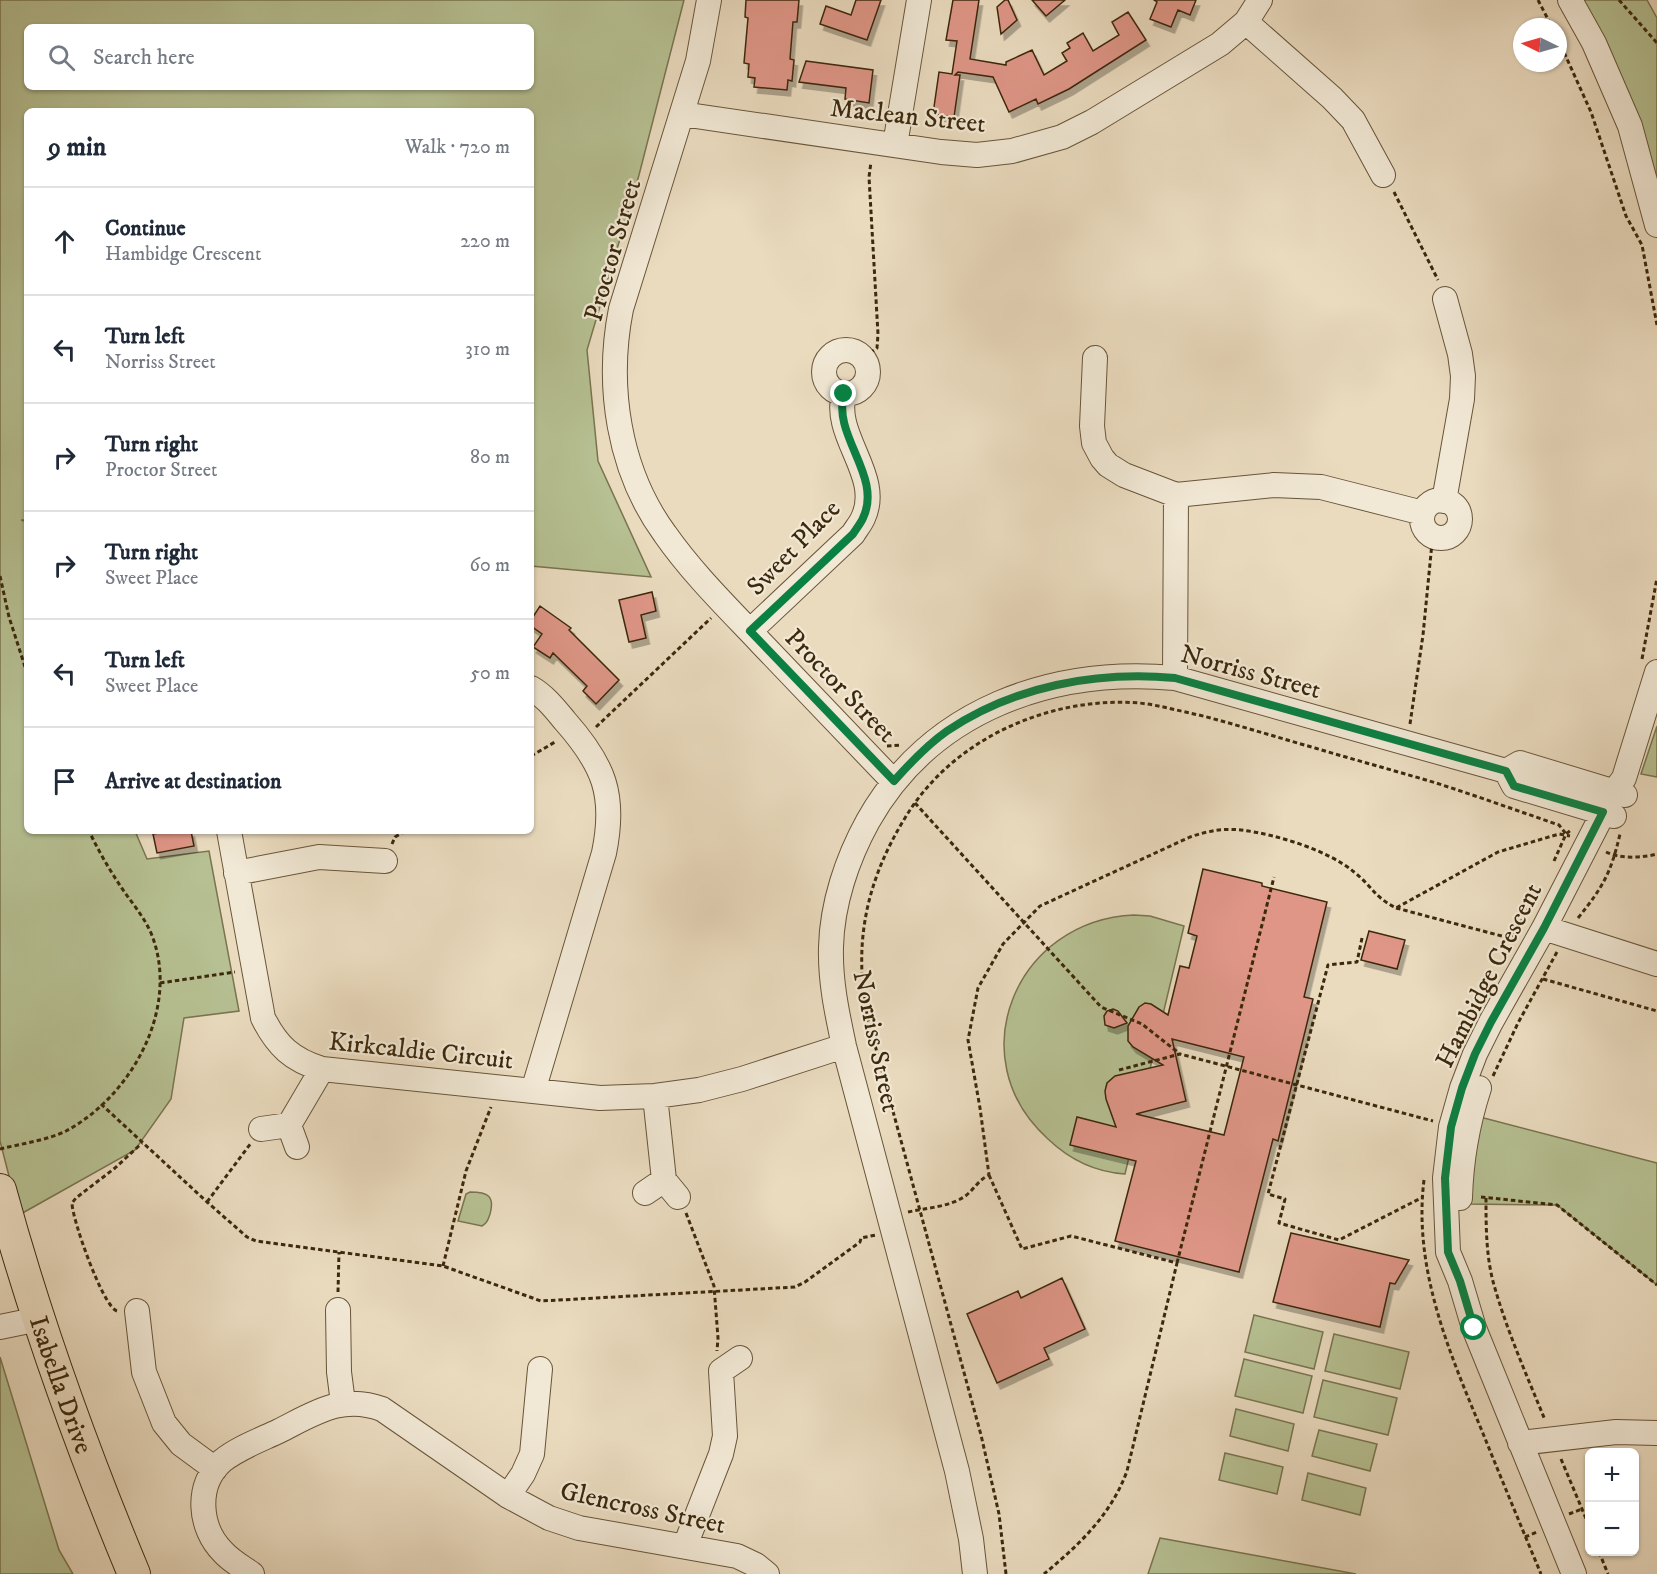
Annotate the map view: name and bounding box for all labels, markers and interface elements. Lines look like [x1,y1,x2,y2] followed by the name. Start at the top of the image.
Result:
[1513,18,1567,72] north arrow
[24,24,534,90] search box
[45,41,78,74] icon: search
[93,44,195,71] text: Search here
[828,92,987,141] street label: Maclean Street
[48,131,106,164] text: 9 min
[405,135,510,160] text: Walk · 720 m
[577,176,649,325] street label: Proctor Street
[105,215,186,242] text: Continue
[48,225,81,258] icon: ahead
[460,229,510,254] text: 220 m
[105,242,261,267] text: Hambidge Crescent
[105,323,185,350] text: Turn left
[48,333,81,366] icon: left
[465,337,510,362] text: 310 m
[105,350,216,375] text: Norriss Street
[830,380,856,406] route end
[105,431,198,458] text: Turn right
[48,441,81,474] icon: right
[470,445,510,470] text: 80 m
[105,458,218,483] text: Proctor Street
[740,493,848,603] street label: Sweet Place
[105,539,198,566] text: Turn right
[48,549,81,582] icon: right
[470,553,510,578] text: 60 m
[105,566,198,591] text: Sweet Place
[777,622,903,750] street label: Proctor Street
[1177,638,1324,707] street label: Norriss Street
[105,647,185,674] text: Turn left
[48,657,81,690] icon: left
[470,661,510,686] text: 50 m
[105,674,198,699] text: Sweet Place
[48,765,81,798] icon: arrive
[105,768,282,795] text: Arrive at destination
[1429,878,1550,1074] street label: Hambidge Crescent
[844,968,907,1115] street label: Norriss Street
[327,1025,515,1078] street label: Kirkcaldie Circuit
[21,1312,100,1458] street label: Isabella Drive
[1460,1314,1486,1340] route start
[1585,1448,1639,1556] map controls
[1585,1448,1639,1502] button: +
[557,1475,728,1542] street label: Glencross Street
[1585,1502,1639,1556] button: −

